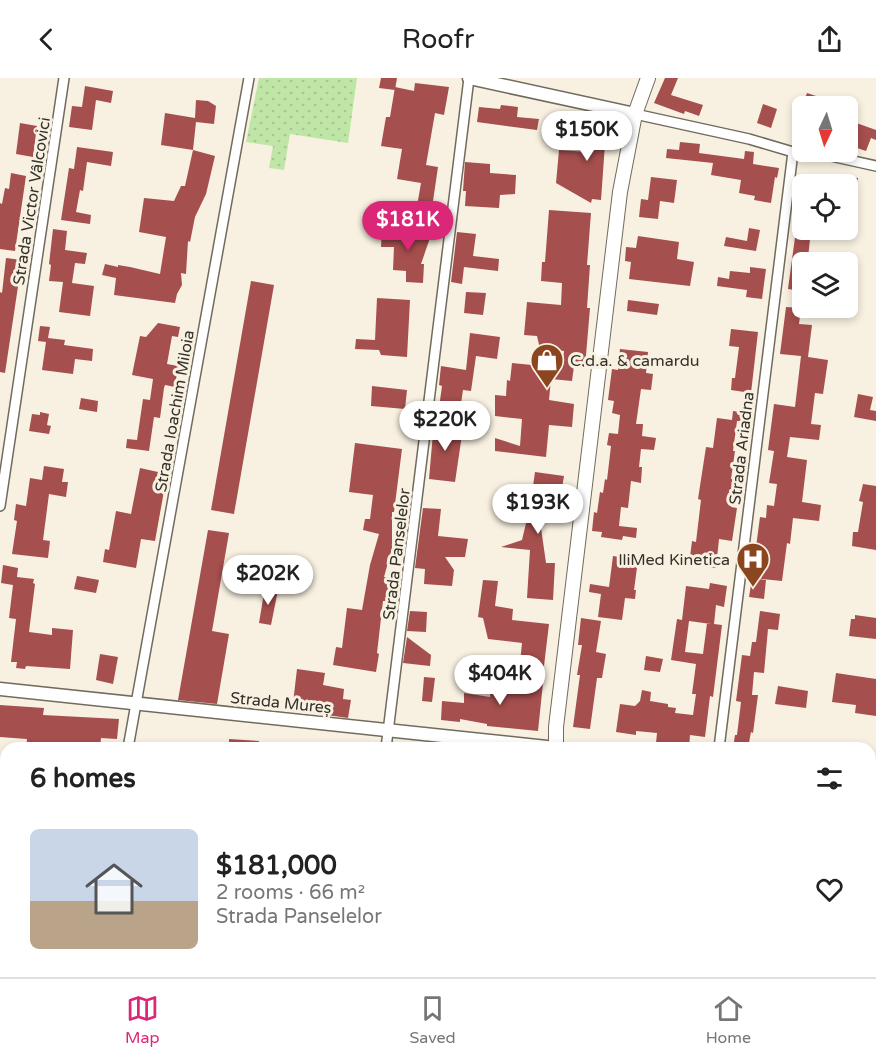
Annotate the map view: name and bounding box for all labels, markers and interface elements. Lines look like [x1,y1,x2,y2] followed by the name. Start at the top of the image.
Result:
[30,23,63,56] icon: back
[402,23,474,56] text: Roofr
[813,23,846,56] icon: share
[792,96,858,162] north arrow
[792,96,858,318] map controls
[545,111,629,162] pin: $150K
[9,116,55,287] street label: Strada Victor Vâlcovici
[555,118,619,142] text: $150K
[792,174,858,240] button: locate
[366,201,450,252] pin: $181K
[376,208,440,232] text: $181K
[792,252,858,318] button: layers
[151,329,199,494] street label: Strada Ioachim Miloia
[529,342,565,389] shop icon: C.d.a. & camardu
[570,351,700,371] place label: C.d.a. & camardu
[725,390,759,506] street label: Strada Ariadna
[403,401,487,452] pin: $220K
[413,408,477,432] text: $220K
[496,484,580,535] pin: $193K
[379,486,415,621] street label: Strada Panselelor
[506,491,570,515] text: $193K
[735,541,771,588] hospital icon: IliMed Kinetica
[618,550,730,570] place label: IliMed Kinetica
[226,555,310,606] pin: $202K
[236,562,300,586] text: $202K
[458,655,542,706] pin: $404K
[468,662,532,686] text: $404K
[229,688,332,718] street label: Strada Mureș
[813,762,846,795] icon: filters
[30,763,136,794] text: 6 homes
[216,850,337,881] text: $181,000
[78,853,150,925] icon: home
[813,873,846,906] icon: heart
[216,881,365,905] text: 2 rooms · 66 m²
[216,905,382,929] text: Strada Panselelor
[125,992,160,1048] tab: Map
[409,992,456,1048] tab: Saved
[706,992,751,1048] tab: Home

